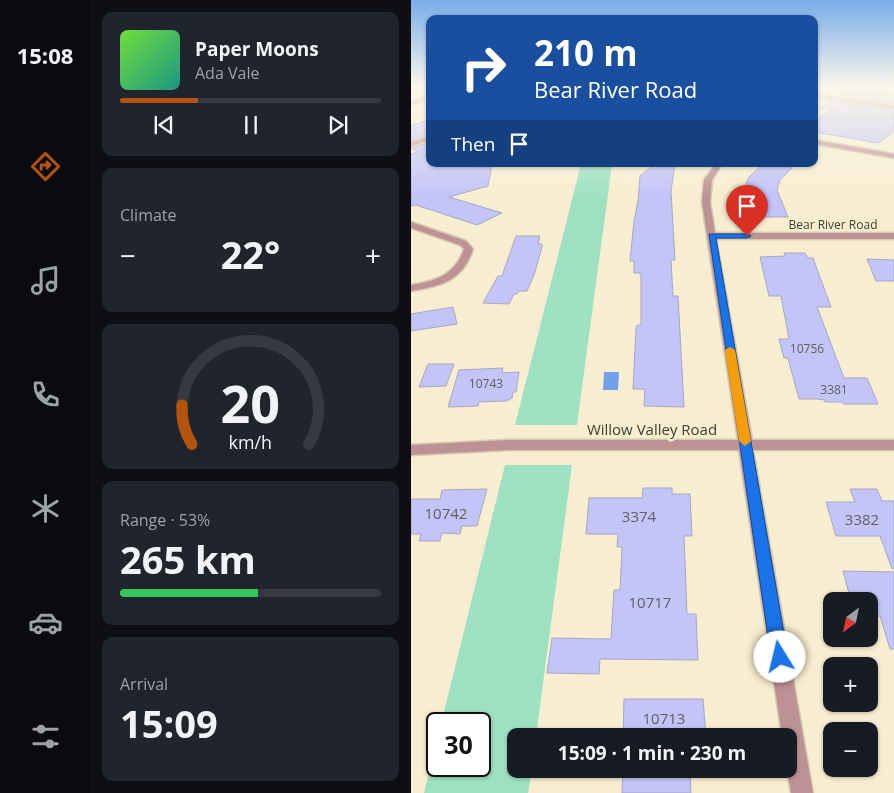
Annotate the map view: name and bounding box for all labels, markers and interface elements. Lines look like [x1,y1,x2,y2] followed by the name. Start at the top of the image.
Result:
[534,29,638,76] text: 210 m
[451,35,516,100] icon: right
[195,36,319,62] text: Paper Moons
[17,40,73,70] text: 15:08
[195,62,259,84] text: Ada Vale
[534,74,697,104] text: Bear River Road
[150,111,178,139] icon: previous
[237,111,265,139] icon: pause
[324,111,352,139] icon: next
[505,130,533,158] icon: arrive
[451,131,495,157] text: Then
[28,149,63,184] icon: directions
[726,185,768,236] pin
[733,192,761,220] icon: arrive
[120,204,177,226] text: Climate
[788,216,878,233] street label: Bear River Road
[221,228,280,280] text: 22°
[120,236,136,274] text: −
[365,236,381,274] text: +
[28,263,63,298] icon: music
[790,340,824,357] house number: 10756
[221,367,280,438] text: 20
[469,375,503,392] house number: 10743
[28,377,63,412] icon: phone
[820,381,848,398] house number: 3381
[587,419,717,439] street label: Willow Valley Road
[229,430,272,454] text: km/h
[28,491,63,526] icon: climate
[425,503,467,523] house number: 10742
[622,506,657,526] house number: 3374
[120,509,210,531] text: Range · 53%
[845,509,879,529] house number: 3382
[120,533,256,585] text: 265 km
[629,592,671,612] house number: 10717
[823,592,879,648] north arrow
[823,592,878,777] map controls
[28,605,63,640] icon: car
[753,630,805,682] position arrow
[823,657,878,712] button: +
[120,673,168,695] text: Arrival
[120,697,218,749] text: 15:09
[643,708,685,728] house number: 10713
[426,712,491,777] speed limit sign: 30
[28,719,63,754] icon: filters
[823,722,878,777] button: −
[558,740,746,766] text: 15:09 · 1 min · 230 m

